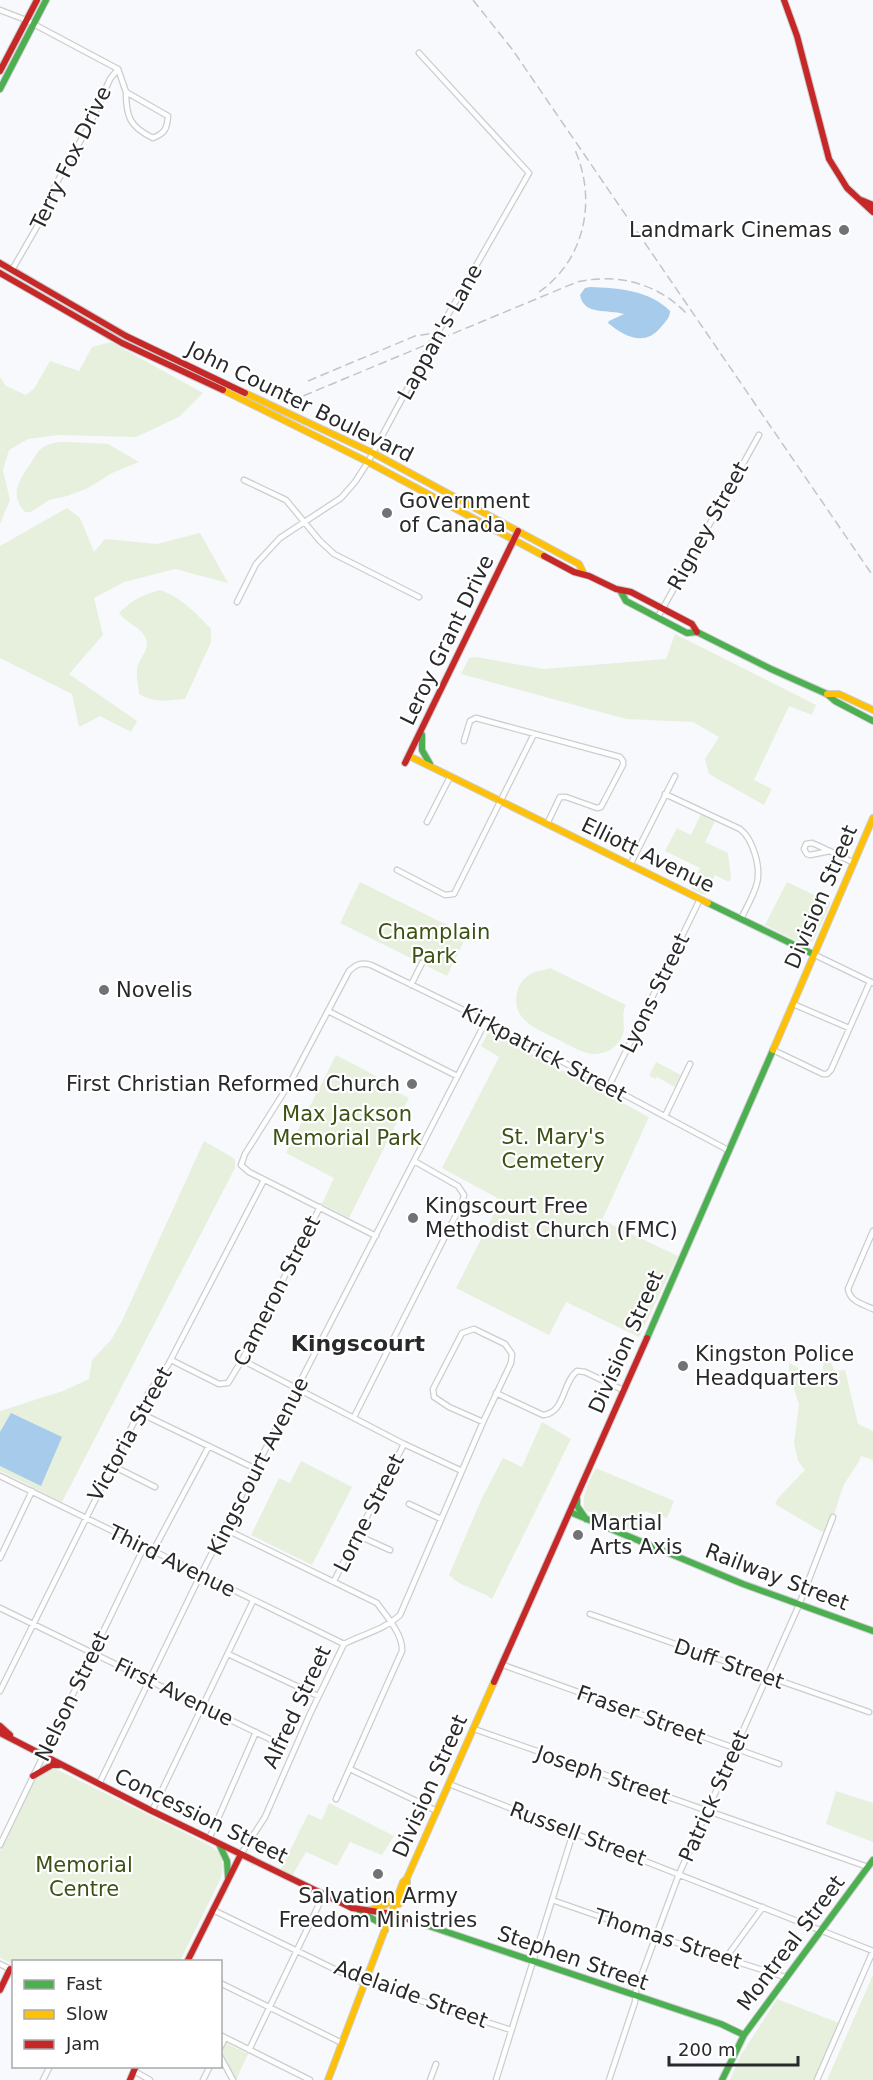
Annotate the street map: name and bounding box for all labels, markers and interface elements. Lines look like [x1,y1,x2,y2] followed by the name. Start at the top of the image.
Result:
[25,82,116,235] street label: Terry Fox Drive
[629,218,832,242] place label: Landmark Cinemas
[837,223,851,237] marker: Landmark Cinemas
[393,260,487,404] street label: Lappan's Lane
[181,336,417,467] street label: John Counter Boulevard
[663,458,753,594] street label: Rigney Street
[399,489,530,537] place label: Government of Canada
[380,506,394,520] marker: Government of Canada
[395,551,499,729] street label: Leroy Grant Drive
[578,812,718,898] street label: Elliott Avenue
[780,822,862,972] street label: Division Street
[378,920,490,968] park label: Champlain Park
[616,929,694,1057] street label: Lyons Street
[116,978,193,1002] place label: Novelis
[97,983,111,997] marker: Novelis
[457,999,631,1107] street label: Kirkpatrick Street
[66,1072,400,1096] place label: First Christian Reformed Church
[405,1077,419,1091] marker: First Christian Reformed Church
[272,1102,423,1150] park label: Max Jackson Memorial Park
[501,1125,605,1173] park label: St. Mary's Cemetery
[425,1194,678,1242] place label: Kingscourt Free Methodist Church (FMC)
[406,1211,420,1225] marker: Kingscourt Free Methodist Church (FMC)
[229,1212,325,1370] street label: Cameron Street
[584,1267,668,1417] street label: Division Street
[291,1331,426,1356] district label: Kingscourt
[695,1342,854,1390] place label: Kingston Police Headquarters
[676,1359,690,1373] marker: Kingston Police Headquarters
[83,1362,177,1506] street label: Victoria Street
[203,1373,313,1559] street label: Kingscourt Avenue
[329,1450,409,1576] street label: Lorne Street
[590,1511,682,1559] place label: Martial Arts Axis
[104,1519,239,1602] street label: Third Avenue
[571,1528,585,1542] marker: Martial Arts Axis
[702,1539,852,1615] street label: Railway Street
[30,1627,114,1765] street label: Nelson Street
[671,1634,787,1694] street label: Duff Street
[258,1642,336,1772] street label: Alfred Street
[111,1653,237,1731] street label: First Avenue
[573,1681,709,1749] street label: Fraser Street
[388,1711,472,1861] street label: Division Street
[674,1726,754,1866] street label: Patrick Street
[531,1740,673,1809] street label: Joseph Street
[111,1764,291,1868] street label: Concession Street
[507,1797,649,1871] street label: Russell Street
[35,1853,133,1901] park label: Memorial Centre
[371,1867,385,1881] marker: Salvation Army Freedom Ministries
[732,1871,850,2015] street label: Montreal Street
[279,1884,477,1932] place label: Salvation Army Freedom Ministries
[590,1904,745,1974] street label: Thomas Street
[494,1921,652,1995] street label: Stephen Street
[331,1955,491,2033] street label: Adelaide Street
[12,1960,222,2068] legend
[66,1973,102,1994] text: Fast
[66,2003,108,2024] text: Slow
[669,2029,798,2067] scale bar
[65,2033,100,2054] text: Jam
[678,2039,736,2060] text: 200 m

